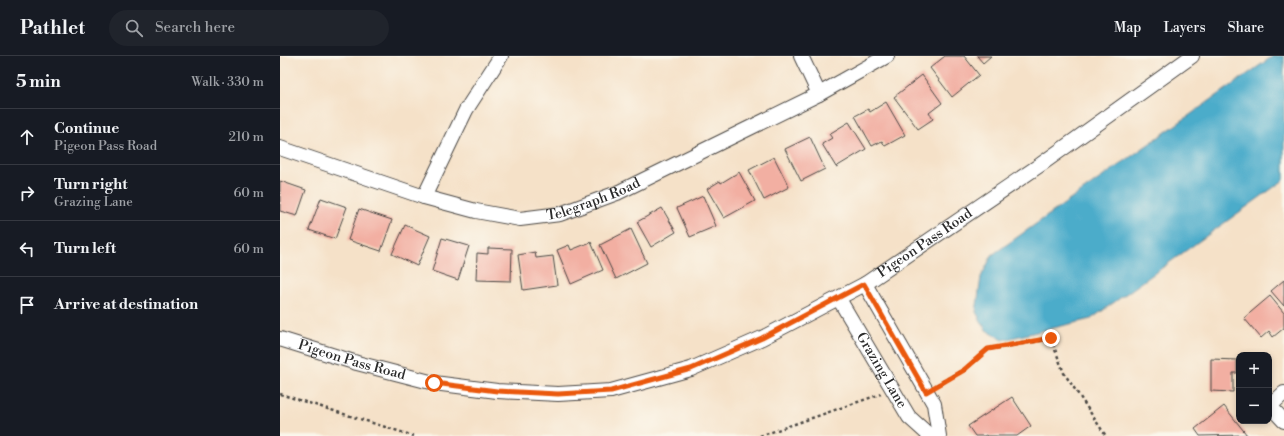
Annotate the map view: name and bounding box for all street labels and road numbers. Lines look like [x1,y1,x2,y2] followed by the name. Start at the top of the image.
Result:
[545,174,643,225] street label: Telegraph Road
[874,205,976,282] street label: Pigeon Pass Road
[852,329,911,412] street label: Grazing Lane
[296,336,408,384] street label: Pigeon Pass Road

